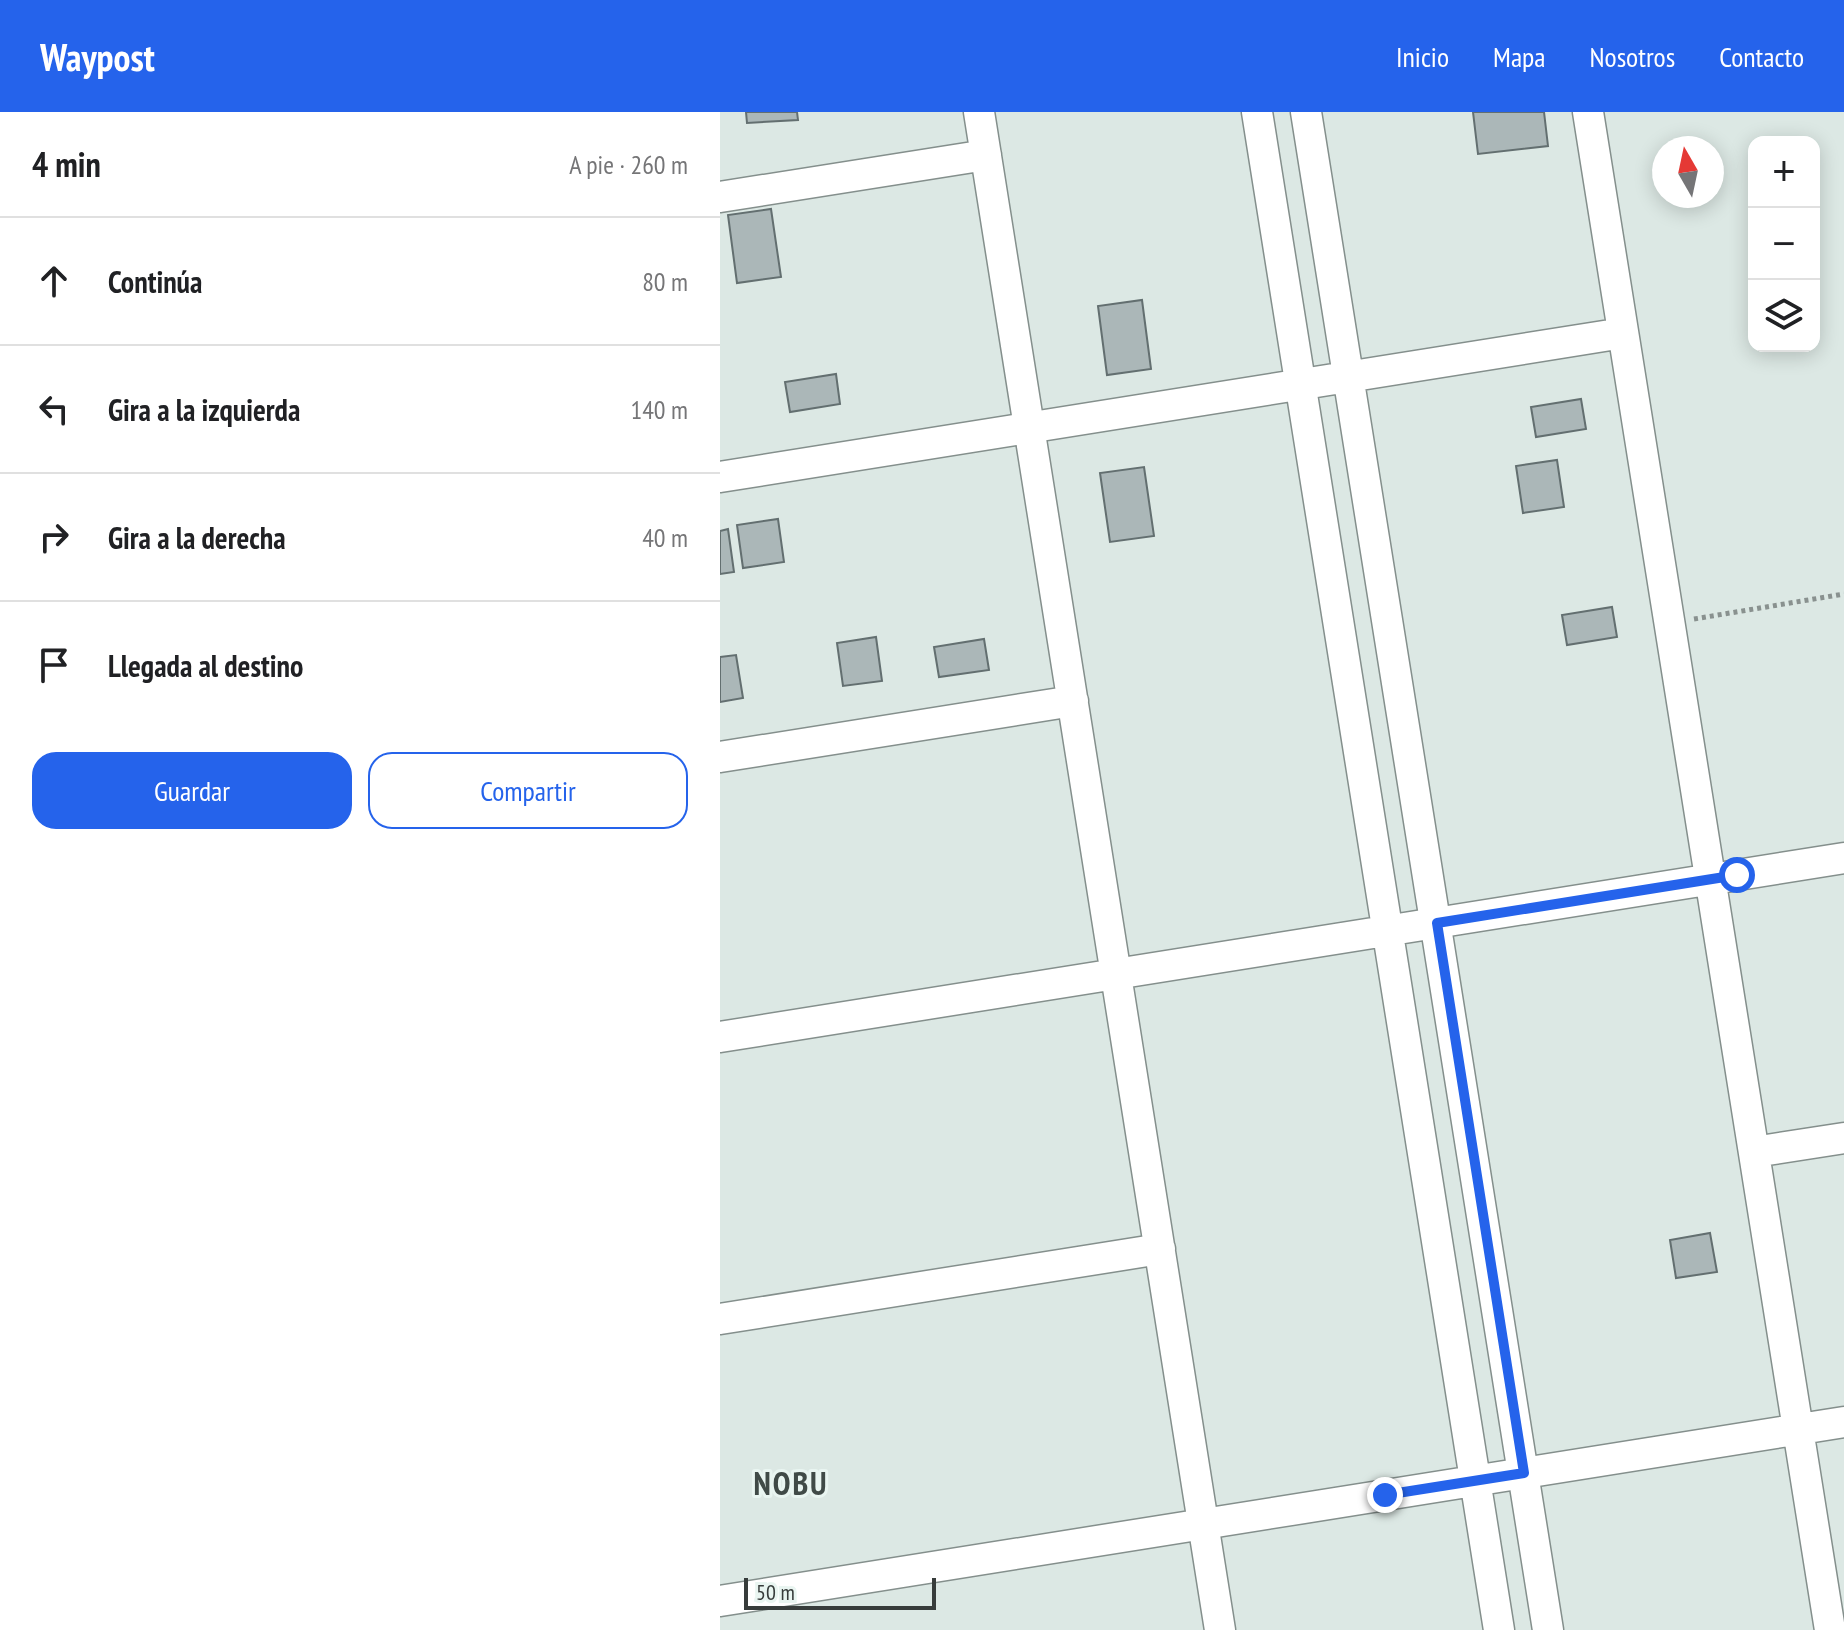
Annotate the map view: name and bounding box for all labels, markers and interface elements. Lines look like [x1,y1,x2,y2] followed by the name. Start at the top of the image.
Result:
[40,32,155,81] text: Waypost
[1396,38,1449,75] text: Inicio
[1493,38,1545,75] text: Mapa
[1589,38,1675,75] text: Nosotros
[1719,38,1804,75] text: Contacto
[1652,136,1724,208] north arrow
[1748,136,1820,352] map controls
[1748,136,1820,208] button: +
[32,142,101,186] text: 4 min
[569,148,688,181] text: A pie · 260 m
[1748,208,1820,280] button: −
[32,259,76,303] icon: ahead
[108,262,202,301] text: Continúa
[642,265,688,298] text: 80 m
[1748,280,1820,352] button: layers
[32,387,76,431] icon: left
[108,390,300,429] text: Gira a la izquierda
[630,393,688,426] text: 140 m
[32,515,76,559] icon: right
[108,518,286,557] text: Gira a la derecha
[642,521,688,554] text: 40 m
[32,643,76,687] icon: arrive
[108,646,303,685] text: Llegada al destino
[32,752,352,829] button: Guardar
[368,752,688,829] button: Compartir
[1719,857,1755,893] route start
[753,1462,829,1504] district label: NOBU
[1367,1477,1403,1513] route end
[744,1574,936,1610] scale bar
[756,1578,795,1606] text: 50 m

